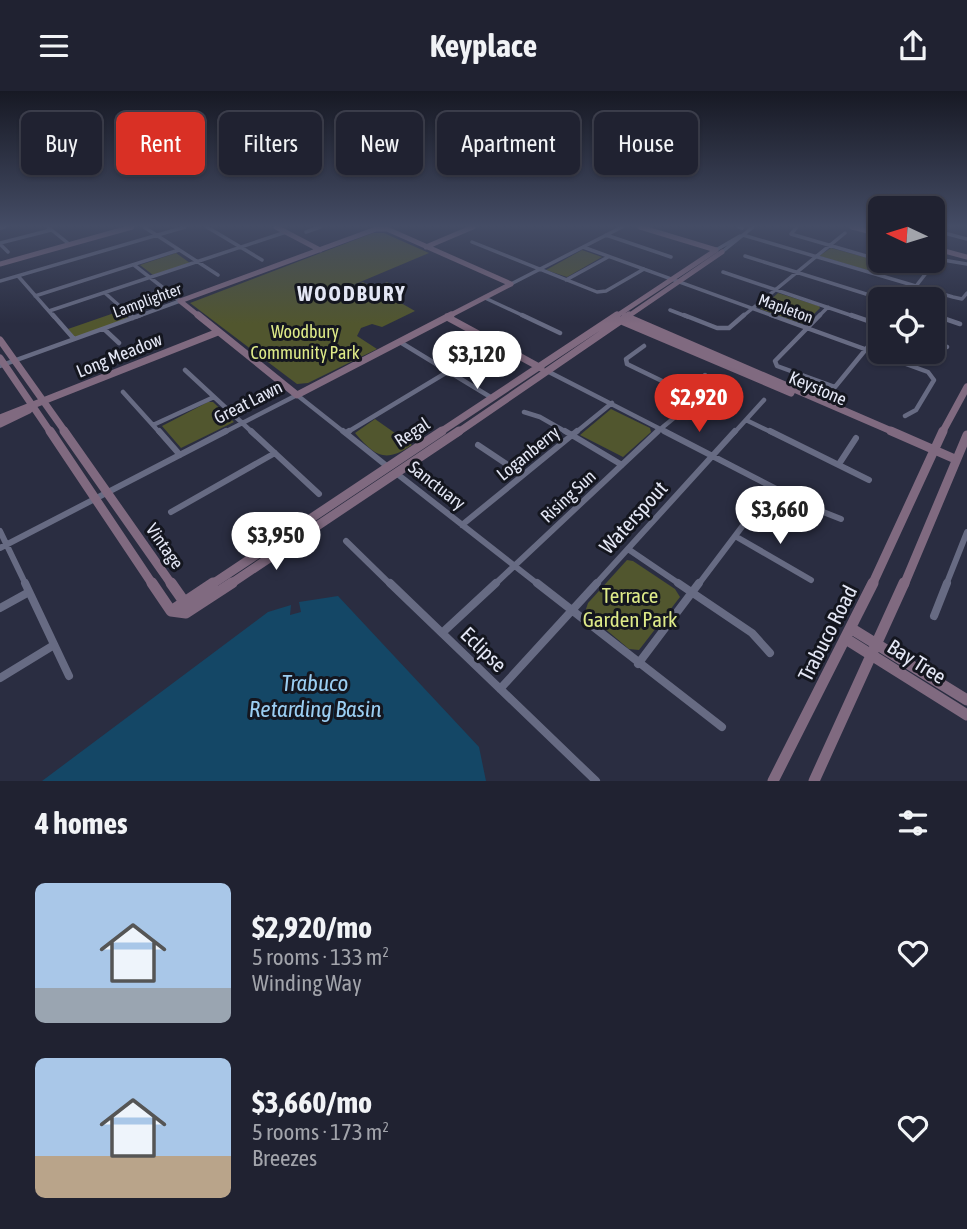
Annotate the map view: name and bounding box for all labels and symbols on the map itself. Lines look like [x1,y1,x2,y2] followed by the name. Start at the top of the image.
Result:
[868,196,945,273] north arrow
[110,279,184,322] street label: Lamplighter
[296,281,407,305] district label: WOODBURY
[756,290,816,327] street label: Mapleton
[250,321,360,363] park label: Woodbury Community Park
[73,328,165,382] street label: Long Meadow
[420,331,534,391] pin: $3,120
[786,366,850,410] street label: Keystone
[642,375,756,434] pin: $2,920
[210,376,286,428] street label: Great Lawn
[390,413,434,451] street label: Regal
[492,421,564,485] street label: Loganberry
[404,456,470,514] street label: Sanctuary
[536,465,600,527] street label: Rising Sun
[594,476,672,558] street label: Waterspout
[723,487,837,546] pin: $3,660
[219,512,333,572] pin: $3,950
[142,519,188,573] street label: Vintage
[793,581,861,685] street label: Trabuco Road
[583,583,677,631] park label: Terrace Garden Park
[456,622,512,676] street label: Eclipse
[883,634,951,688] street label: Bay Tree
[249,670,381,722] water label: Trabuco Retarding Basin

